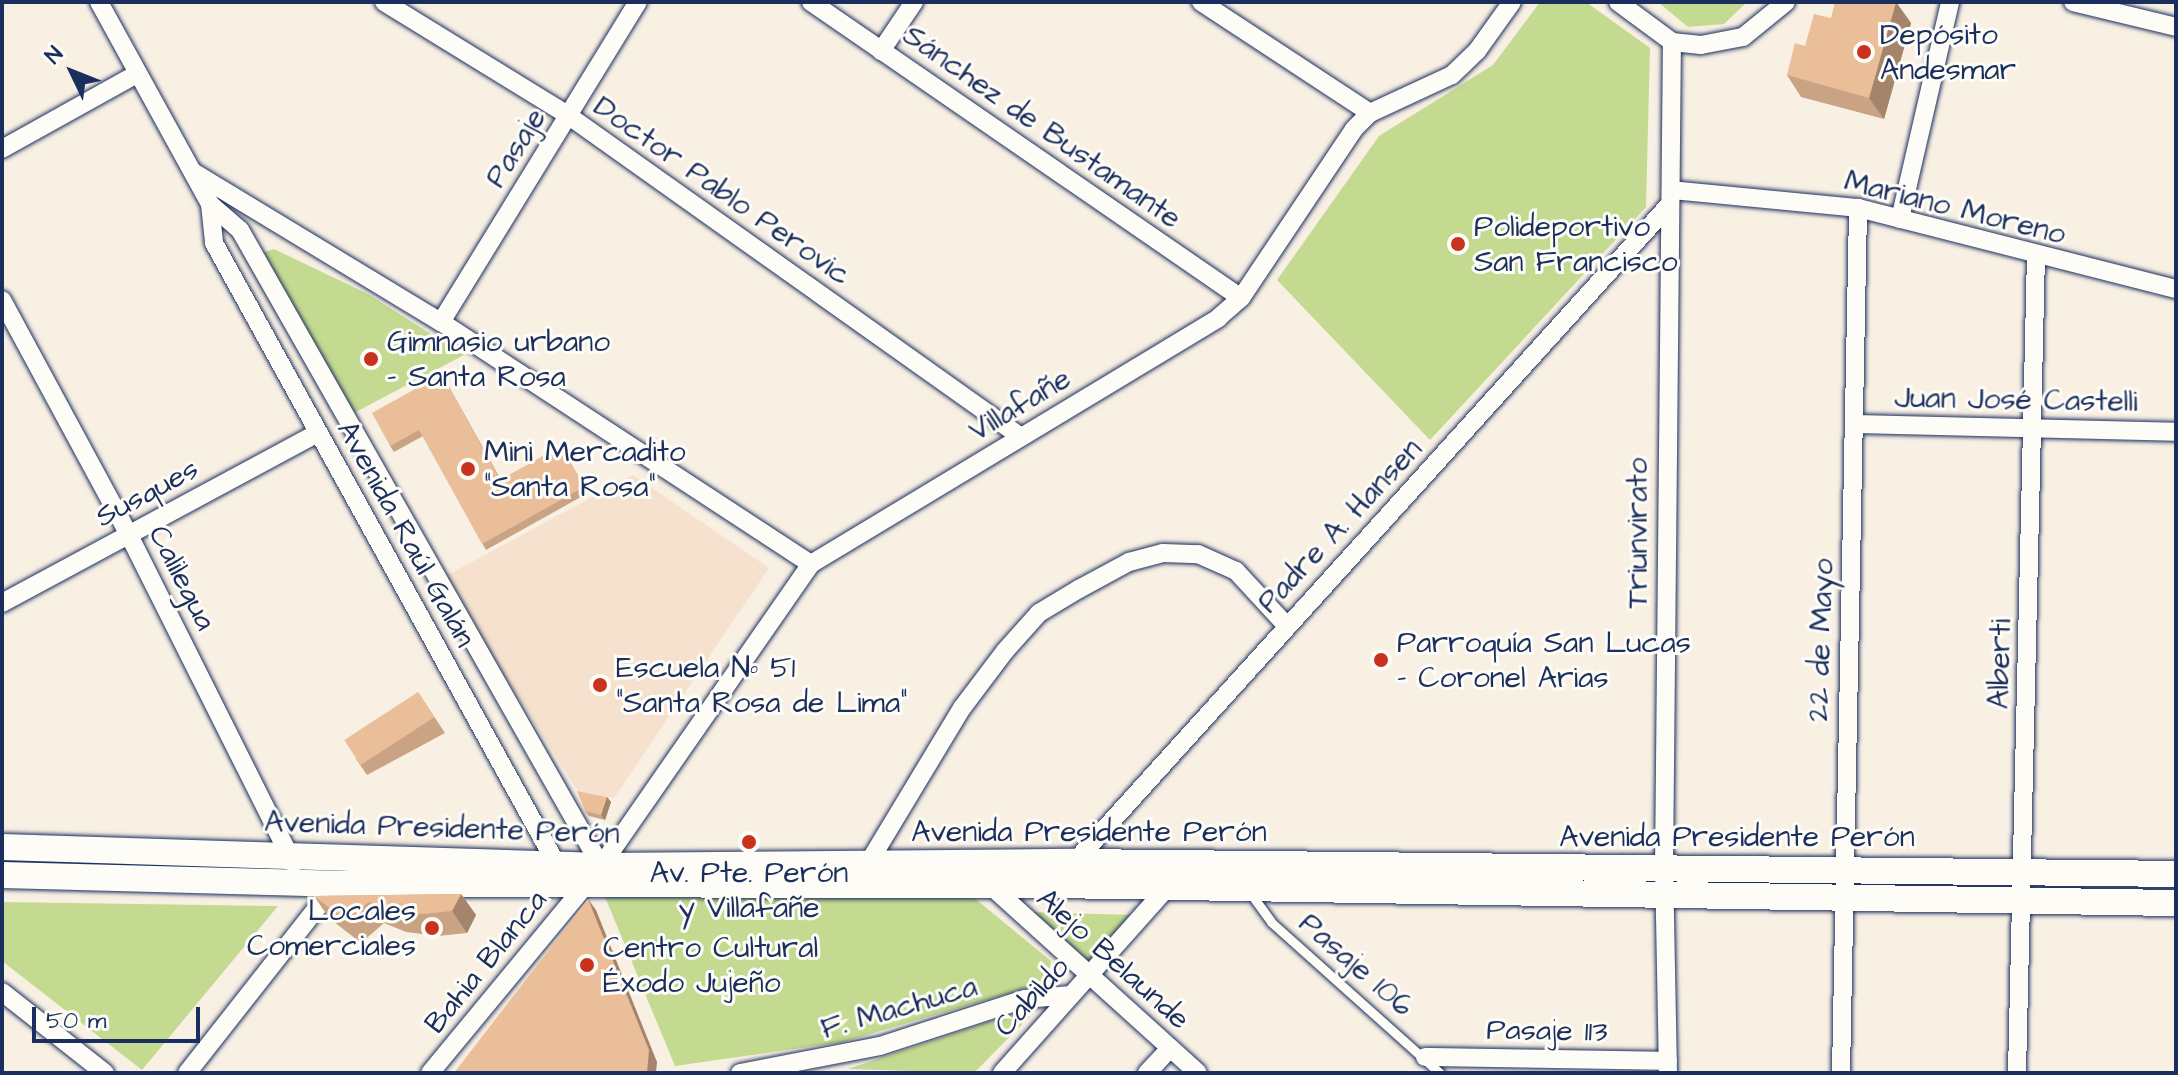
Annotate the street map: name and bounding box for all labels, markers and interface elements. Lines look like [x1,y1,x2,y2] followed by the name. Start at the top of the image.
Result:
[896,17,1188,237] street label: Sánchez de Bustamante
[1880,17,2016,88] place label: Depósito Andesmar
[32,32,112,112] north arrow
[38,40,70,71] text: N
[1855,43,1873,61] marker: Depósito Andesmar
[587,89,857,293] street label: Doctor Pablo Perovic
[478,102,554,194] street label: Pasaje
[1841,163,2069,253] street label: Mariano Moreno
[1474,209,1678,280] place label: Polideportivo San Francisco
[1449,235,1467,253] marker: Polideportivo San Francisco
[387,324,610,394] place label: Gimnasio urbano - Santa Rosa
[362,350,380,368] marker: Gimnasio urbano - Santa Rosa
[963,361,1077,449] street label: Villafañe
[1894,380,2138,420] street label: Juan José Castelli
[329,415,483,653] street label: Avenida Raúl Galán
[1250,432,1430,620] street label: Padre A. Hansen
[484,434,686,504] place label: Mini Mercadito "Santa Rosa"
[89,451,205,535] street label: Susques
[1620,458,1656,608] street label: Triunvirato
[459,460,477,478] marker: Mini Mercadito "Santa Rosa"
[140,520,224,636] street label: Calilegua
[1800,558,1842,722] street label: 22 de Mayo
[1980,618,2020,710] street label: Alberti
[1397,625,1691,696] place label: Parroquía San Lucas - Coronel Arias
[616,650,907,720] place label: Escuela Nº 51 "Santa Rosa de Lima"
[1372,651,1390,669] marker: Parroquía San Lucas - Coronel Arias
[591,676,609,694] marker: Escuela Nº 51 "Santa Rosa de Lima"
[264,804,620,852] street label: Avenida Presidente Perón
[911,814,1267,850] street label: Avenida Presidente Perón
[1559,819,1915,855] street label: Avenida Presidente Perón
[740,833,758,851] marker: Av. Pte. Perón y Villafañe
[650,855,848,926] place label: Av. Pte. Perón y Villafañe
[1029,881,1197,1037] street label: Alejo Belaunde
[417,883,555,1041] street label: Bahia Blanca
[247,893,416,964] place label: Locales Comerciales
[1291,906,1421,1024] street label: Pasaje 106
[423,919,441,937] marker: Locales Comerciales
[603,930,818,1000] place label: Centro Cultural Éxodo Jujeño
[987,950,1077,1044] street label: Cabildo
[578,956,596,974] marker: Centro Cultural Éxodo Jujeño
[817,969,981,1047] street label: F. Machuca
[36,991,204,1041] scale bar
[46,1004,106,1038] text: 50 m
[1486,1012,1608,1050] street label: Pasaje 113

